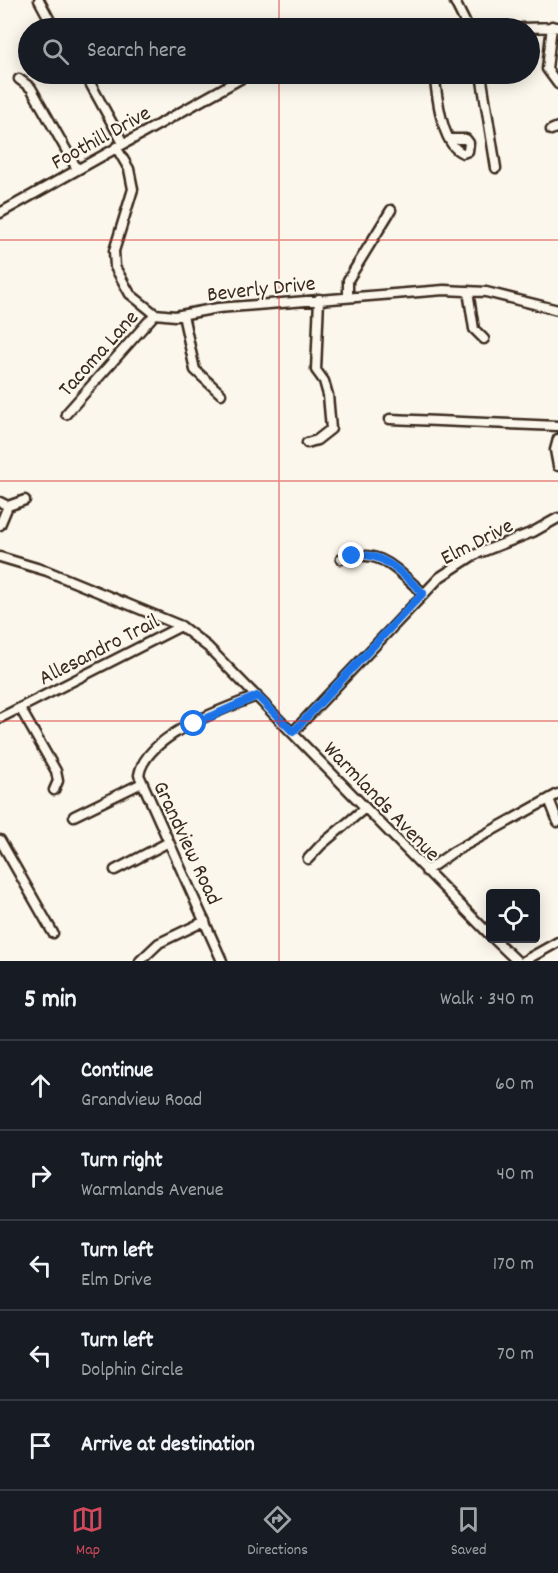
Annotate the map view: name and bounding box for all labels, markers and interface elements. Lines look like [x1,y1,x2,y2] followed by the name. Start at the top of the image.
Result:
[18,18,540,84] search box
[39,35,72,68] icon: search
[87,36,186,67] text: Search here
[46,99,157,179] street label: Foothill Drive
[206,269,317,312] street label: Beverly Drive
[52,304,147,405] street label: Tacoma Lane
[436,512,519,575] street label: Elm Drive
[338,542,364,568] route end
[34,607,165,695] street label: Allesandro Trail
[180,710,206,736] route start
[315,735,446,870] street label: Warmlands Avenue
[144,777,228,910] street label: Grandview Road
[486,889,540,943] map controls
[486,889,540,943] button: locate
[24,982,77,1019] text: 5 min
[440,986,534,1014] text: Walk · 340 m
[81,1056,153,1087] text: Continue
[24,1069,57,1102] icon: ahead
[495,1071,534,1099] text: 60 m
[81,1087,202,1115] text: Grandview Road
[81,1146,163,1177] text: Turn right
[24,1159,57,1192] icon: right
[496,1161,534,1189] text: 40 m
[81,1177,224,1205] text: Warmlands Avenue
[81,1236,153,1267] text: Turn left
[24,1249,57,1282] icon: left
[493,1251,534,1279] text: 170 m
[81,1267,152,1295] text: Elm Drive
[81,1326,153,1357] text: Turn left
[24,1339,57,1372] icon: left
[497,1341,534,1369] text: 70 m
[81,1357,183,1385] text: Dolphin Circle
[24,1429,57,1462] icon: arrive
[81,1430,255,1461] text: Arrive at destination
[71,1503,104,1562] tab: Map
[247,1503,308,1562] tab: Directions
[451,1503,487,1562] tab: Saved

